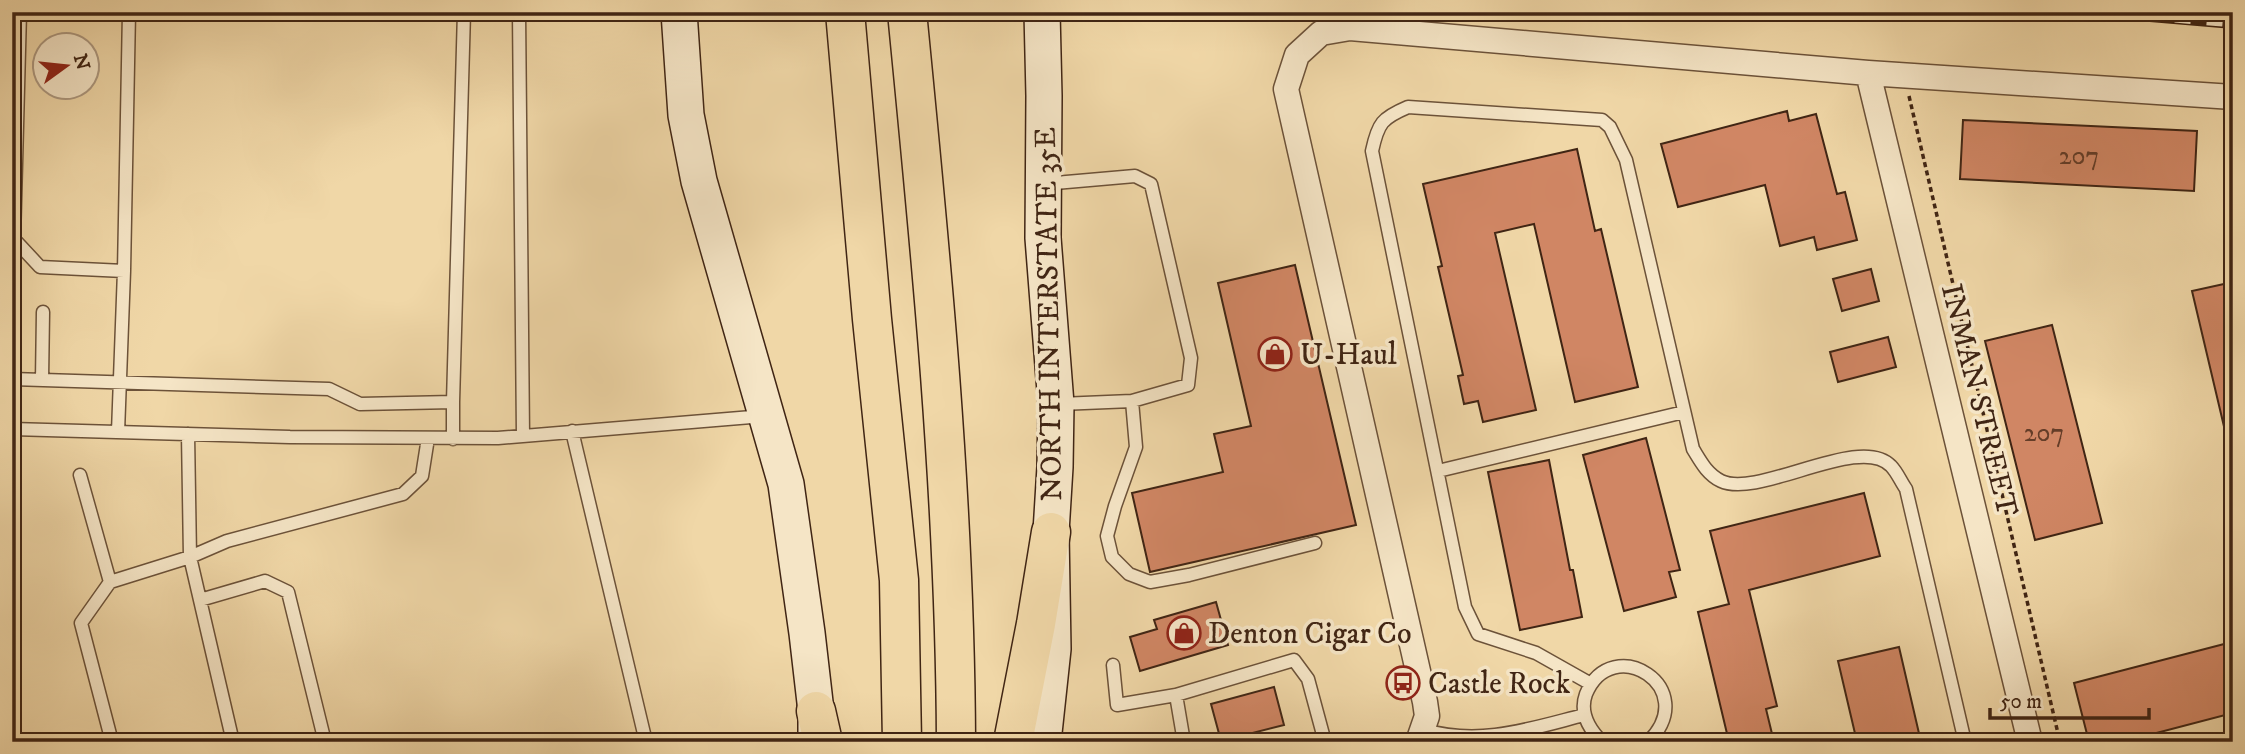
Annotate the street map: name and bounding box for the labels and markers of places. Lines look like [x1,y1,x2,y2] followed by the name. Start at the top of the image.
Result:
[1256,335,1294,373] shop icon: U-Haul
[1300,337,1397,374] place label: U-Haul
[1165,614,1203,652] shop icon: Denton Cigar Co
[1208,616,1412,653] place label: Denton Cigar Co
[1384,664,1422,702] bus stop icon: Castle Rock
[1428,666,1570,703] place label: Castle Rock

